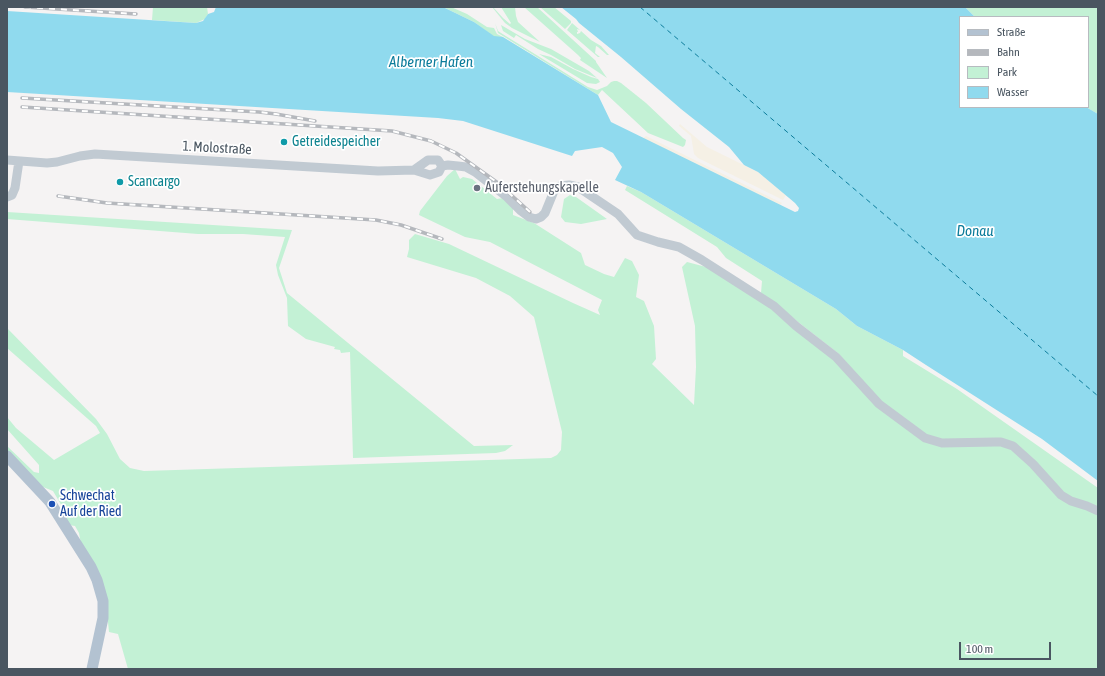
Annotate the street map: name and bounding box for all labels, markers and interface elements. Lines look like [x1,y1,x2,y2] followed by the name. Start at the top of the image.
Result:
[959,16,1089,108] legend
[997,25,1025,39] text: Straße
[997,45,1020,59] text: Bahn
[389,53,473,71] water label: Alberner Hafen
[997,65,1017,79] text: Park
[997,85,1028,99] text: Wasser
[292,134,380,150] place label: Getreidespeicher
[279,137,289,147] marker: Getreidespeicher
[182,138,252,158] street label: 1. Molostraße
[128,174,180,190] place label: Scancargo
[115,177,125,187] marker: Scancargo
[485,180,599,196] place label: Auferstehungskapelle
[472,183,482,193] marker: Auferstehungskapelle
[957,222,993,240] water label: Donau
[60,488,122,520] place label: Schwechat Auf der Ried
[47,499,57,509] marker: Schwechat Auf der Ried
[961,634,1053,660] scale bar
[966,642,993,656] text: 100 m

